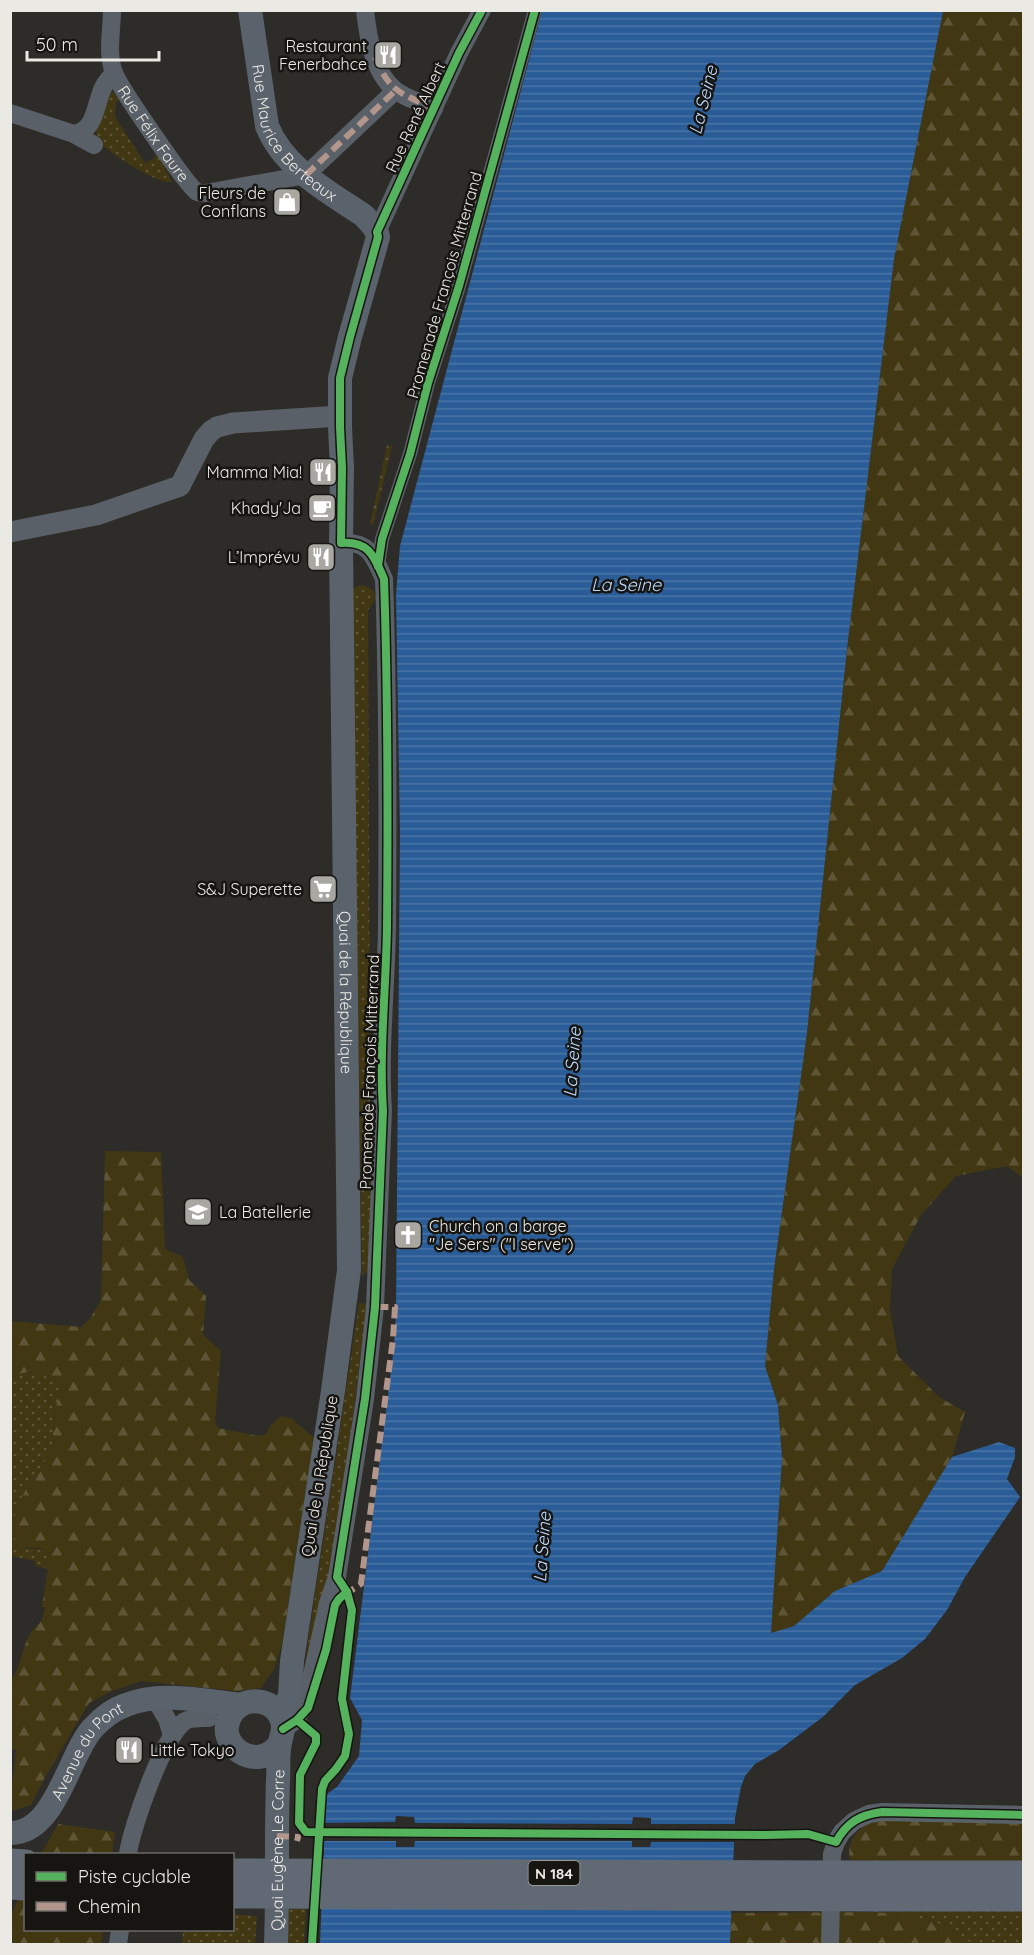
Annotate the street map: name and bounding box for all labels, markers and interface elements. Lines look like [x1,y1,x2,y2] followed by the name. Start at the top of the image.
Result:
[27,24,159,62] scale bar
[36,33,78,56] text: 50 m
[279,36,367,74] place label: Restaurant Fenerbahce
[372,39,404,71] restaurant icon: Restaurant Fenerbahce
[381,59,449,175] street label: Rue René Albert
[683,62,723,137] water label: La Seine
[248,63,341,205] street label: Rue Maurice Berteaux
[113,82,194,186] street label: Rue Félix Faure
[402,169,486,401] street label: Promenade François Mitterrand
[199,183,266,221] place label: Fleurs de Conflans
[271,186,303,218] shop icon: Fleurs de Conflans
[307,456,339,488] restaurant icon: Mamma Mia!
[207,462,302,482] place label: Mamma Mia!
[306,492,338,524] cafe icon: Khady'Ja
[231,498,301,518] place label: Khady'Ja
[305,541,337,573] restaurant icon: L’Imprévu
[228,547,300,567] place label: L’Imprévu
[591,573,662,596] water label: La Seine
[307,873,339,905] supermarket icon: S&J Superette
[197,879,302,899] place label: S&J Superette
[335,911,357,1074] street label: Quai de la République
[355,954,383,1190] street label: Promenade François Mitterrand
[558,1025,586,1098] water label: La Seine
[182,1196,214,1228] school or university icon: La Batellerie
[219,1202,311,1222] place label: La Batellerie
[429,1216,573,1254] place label: Church on a barge "Je Sers" ("I serve")
[392,1219,424,1251] church icon: Church on a barge "Je Sers" ("I serve")
[296,1394,342,1558] street label: Quai de la République
[528,1510,556,1583] water label: La Seine
[46,1698,126,1803] street label: Avenue du Pont
[113,1734,145,1766] restaurant icon: Little Tokyo
[150,1740,234,1760] place label: Little Tokyo
[266,1769,288,1931] street label: Quai Eugène Le Corre
[24,1853,234,1931] legend
[528,1861,580,1885] road number: N 184
[78,1865,191,1888] text: Piste cyclable
[78,1895,141,1918] text: Chemin

